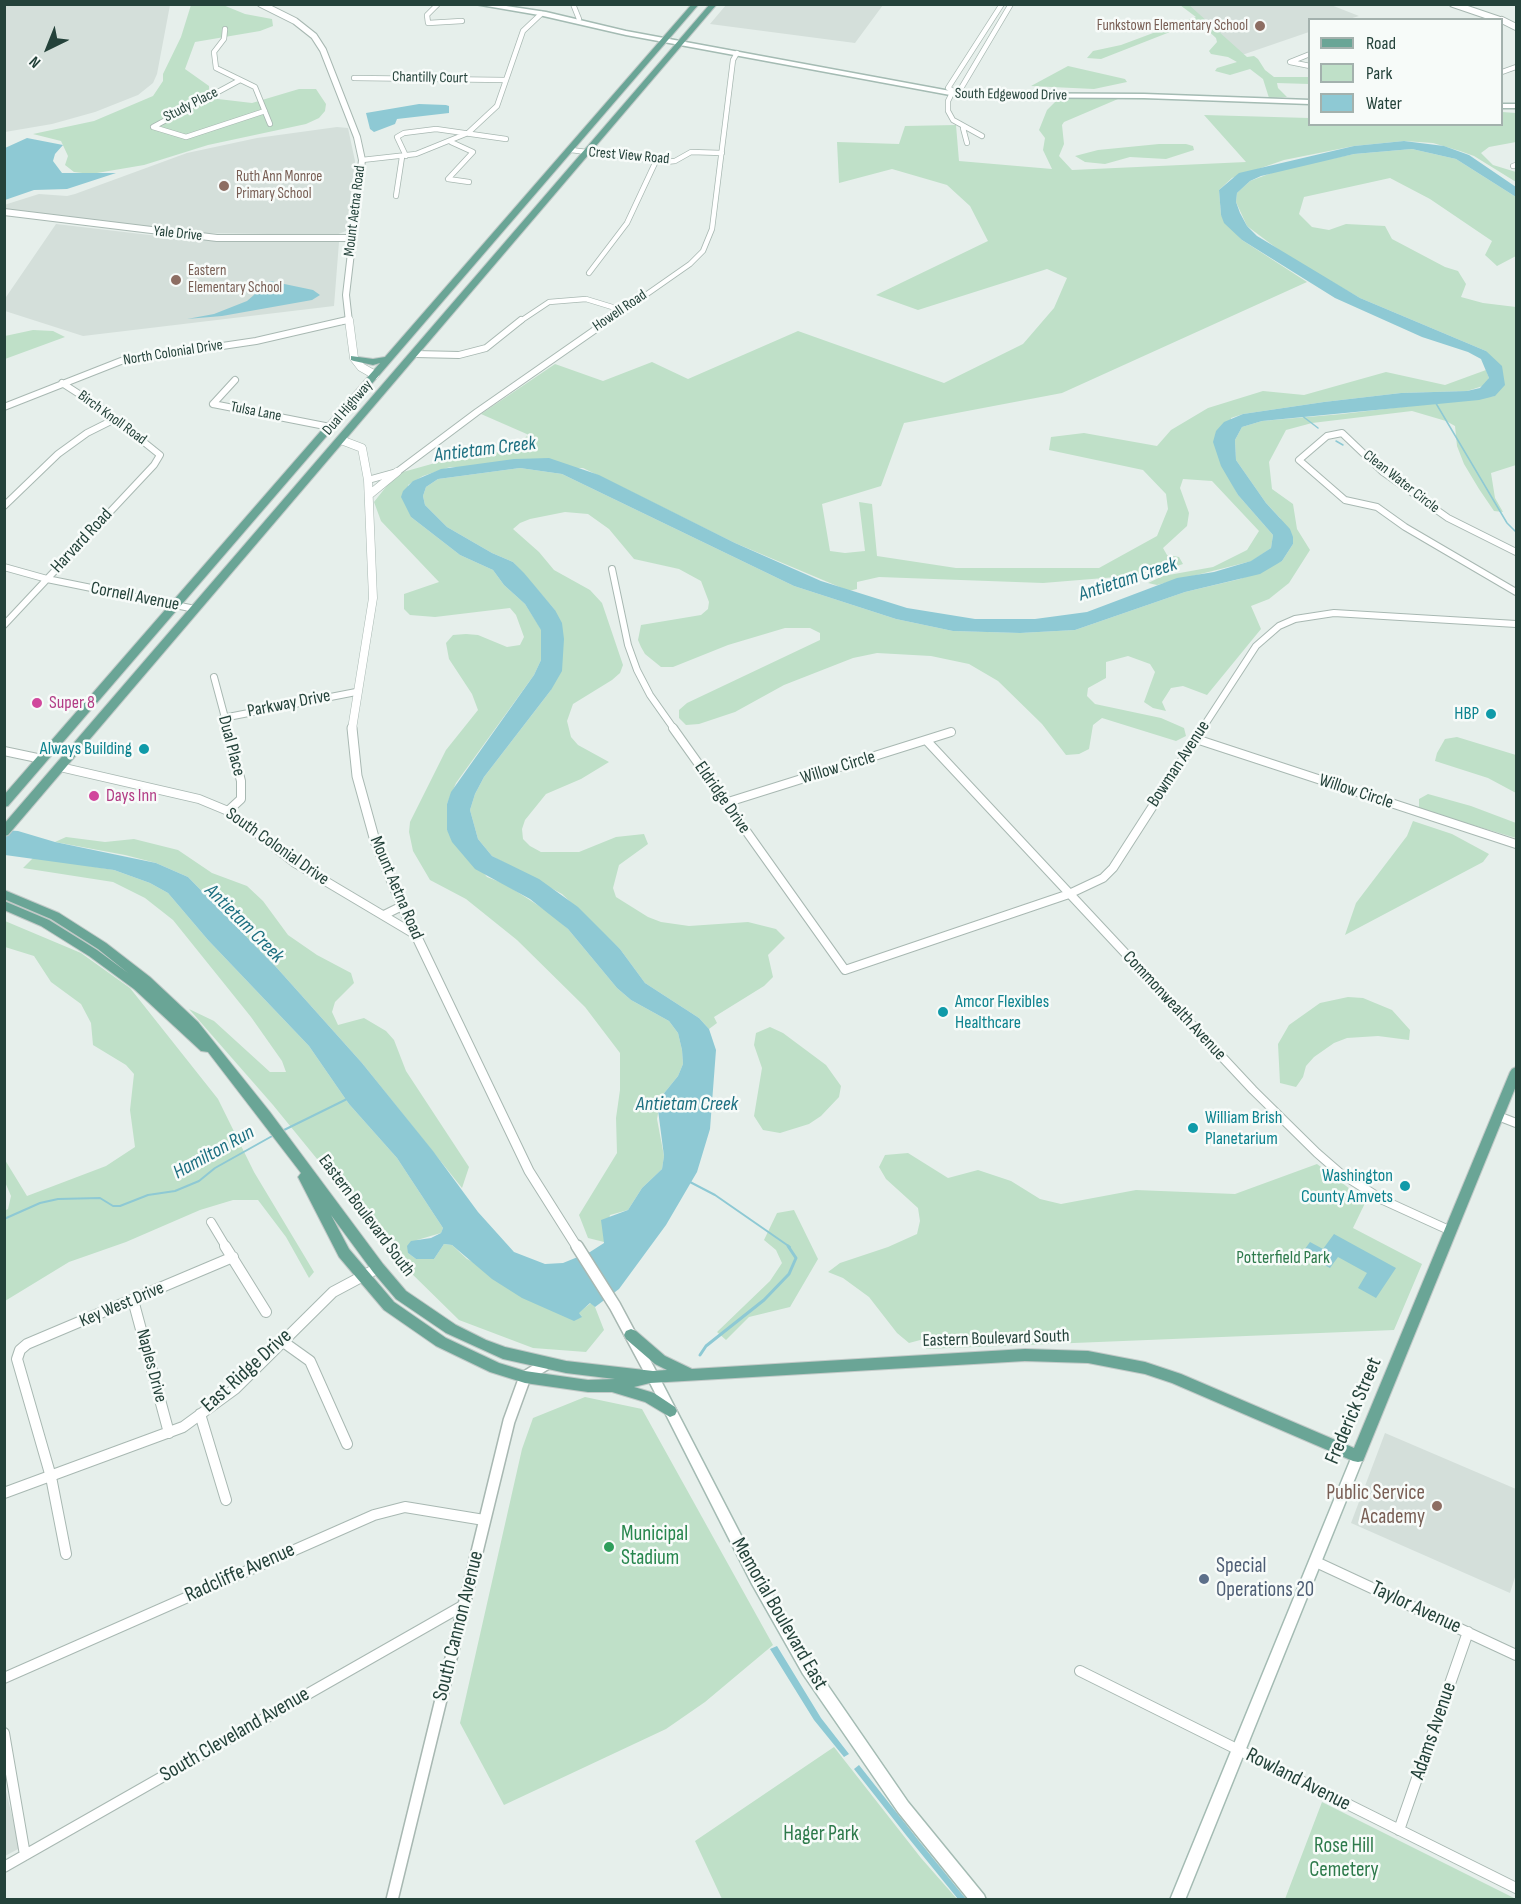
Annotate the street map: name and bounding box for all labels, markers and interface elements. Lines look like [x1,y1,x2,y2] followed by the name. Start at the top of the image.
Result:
[1097,17,1248,35] place label: Funkstown Elementary School
[18,18,78,78] north arrow
[1308,18,1503,126] legend
[1253,19,1267,33] marker: Funkstown Elementary School
[1366,33,1396,54] text: Road
[26,52,45,71] text: N
[1366,63,1392,84] text: Park
[392,68,468,88] street label: Chantilly Court
[161,84,221,126] street label: Study Place
[955,85,1067,105] street label: South Edgewood Drive
[1366,93,1402,114] text: Water
[588,144,670,168] street label: Crest View Road
[340,164,370,258] street label: Mount Aetna Road
[236,168,322,203] place label: Ruth Ann Monroe Primary School
[217,179,231,193] marker: Ruth Ann Monroe Primary School
[153,222,203,246] street label: Yale Drive
[188,262,282,297] place label: Eastern Elementary School
[169,273,183,287] marker: Eastern Elementary School
[590,286,650,336] street label: Howell Road
[122,336,224,370] street label: North Colonial Drive
[319,377,377,439] street label: Dual Highway
[74,387,150,449] street label: Birch Knoll Road
[229,398,283,426] street label: Tulsa Lane
[433,432,537,468] water label: Antietam Creek
[1359,447,1443,517] street label: Clean Water Circle
[47,504,117,578] street label: Harvard Road
[1076,553,1180,607] water label: Antietam Creek
[89,578,181,616] street label: Cornell Avenue
[246,685,332,723] street label: Parkway Drive
[49,692,95,714] place label: Super 8
[30,696,44,710] marker: Super 8
[1454,703,1479,725] place label: HBP
[1484,707,1498,721] marker: HBP
[213,713,249,779] street label: Dual Place
[1143,717,1215,811] street label: Bowman Avenue
[40,738,132,760] place label: Always Building
[137,742,151,756] marker: Always Building
[798,746,878,790] street label: Willow Circle
[689,758,755,838] street label: Eldridge Drive
[1316,770,1396,814] street label: Willow Circle
[106,785,157,807] place label: Days Inn
[87,789,101,803] marker: Days Inn
[221,803,333,891] street label: South Colonial Drive
[365,833,427,943] street label: Mount Aetna Road
[199,879,289,969] water label: Antietam Creek
[1118,947,1230,1065] street label: Commonwealth Avenue
[955,991,1049,1034] place label: Amcor Flexibles Healthcare
[936,1005,950,1019] marker: Amcor Flexibles Healthcare
[636,1093,738,1117] water label: Antietam Creek
[1205,1107,1283,1150] place label: William Brish Planetarium
[169,1121,259,1185] water label: Hamilton Run
[1186,1121,1200,1135] marker: William Brish Planetarium
[313,1151,419,1281] street label: Eastern Boulevard South
[1301,1165,1393,1208] place label: Washington County Amvets
[1398,1179,1412,1193] marker: Washington County Amvets
[1236,1247,1330,1269] park label: Potterfield Park
[77,1278,167,1332] street label: Key West Drive
[197,1324,297,1418] street label: East Ridge Drive
[922,1326,1070,1352] street label: Eastern Boulevard South
[131,1327,171,1405] street label: Naples Drive
[1320,1354,1388,1468] street label: Frederick Street
[1326,1481,1425,1531] place label: Public Service Academy
[1430,1499,1444,1513] marker: Public Service Academy
[621,1522,688,1572] place label: Municipal Stadium
[725,1533,833,1695] street label: Memorial Boulevard East
[181,1538,299,1608] street label: Radcliffe Avenue
[602,1540,616,1554] marker: Municipal Stadium
[428,1548,490,1704] street label: South Cannon Avenue
[1216,1554,1314,1604] place label: Special Operations 20
[1197,1572,1211,1586] marker: Special Operations 20
[1367,1576,1465,1640] street label: Taylor Avenue
[1406,1679,1462,1783] street label: Adams Avenue
[156,1682,314,1788] street label: South Cleveland Avenue
[1241,1743,1355,1817] street label: Rowland Avenue
[783,1822,859,1848] park label: Hager Park
[1309,1834,1379,1884] park label: Rose Hill Cemetery

